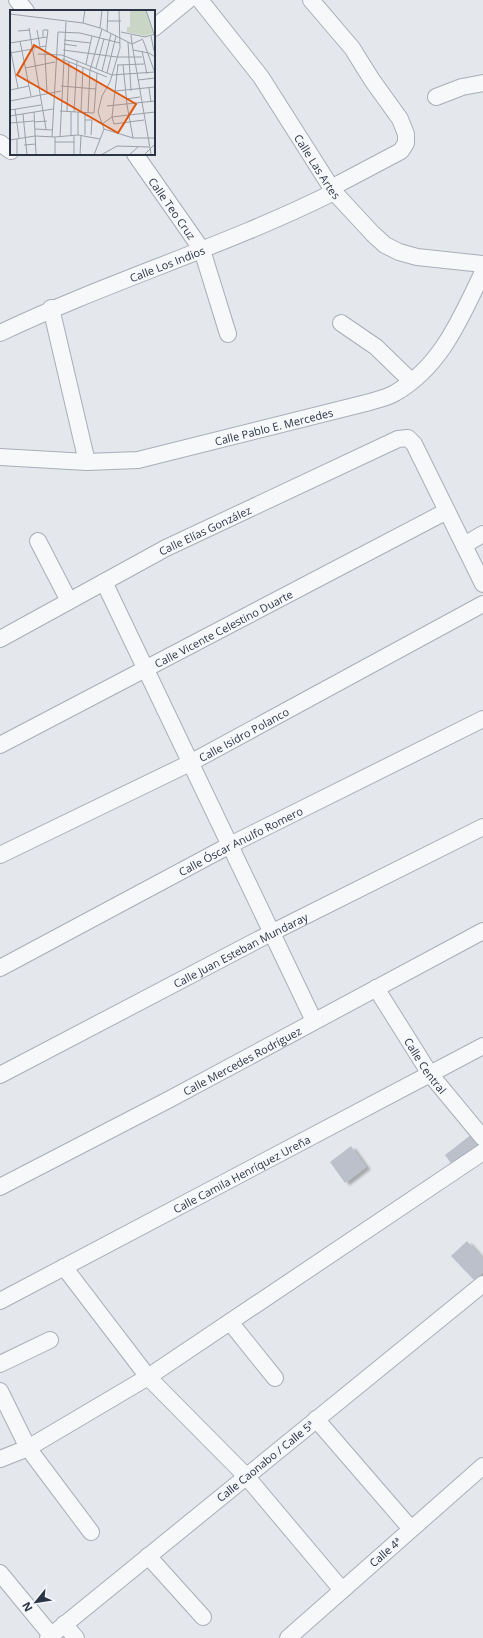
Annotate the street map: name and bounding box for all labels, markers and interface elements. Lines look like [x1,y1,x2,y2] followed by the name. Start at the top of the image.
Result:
[10,10,155,155] inset map
[291,131,344,202] street label: Calle Las Artes
[146,174,200,242] street label: Calle Teo Cruz
[127,242,207,285] street label: Calle Los Indios
[213,404,334,448] street label: Calle Pablo E. Mercedes
[156,502,253,558] street label: Calle Elías González
[152,586,295,670] street label: Calle Vicente Celestino Duarte
[196,703,292,764] street label: Calle Isidro Polanco
[176,802,305,879] street label: Calle Óscar Anulfo Romero
[170,908,310,991] street label: Calle Juan Esteban Mundaray
[180,1023,304,1098] street label: Calle Mercedes Rodríguez
[401,1034,450,1096] street label: Calle Central
[170,1131,313,1216] street label: Calle Camila Henríquez Ureña
[213,1417,317,1505] street label: Calle Caonabo / Calle 5ª
[366,1534,404,1570] street label: Calle 4ª
[16,1582,56,1622] north arrow
[18,1600,36,1615] text: N

